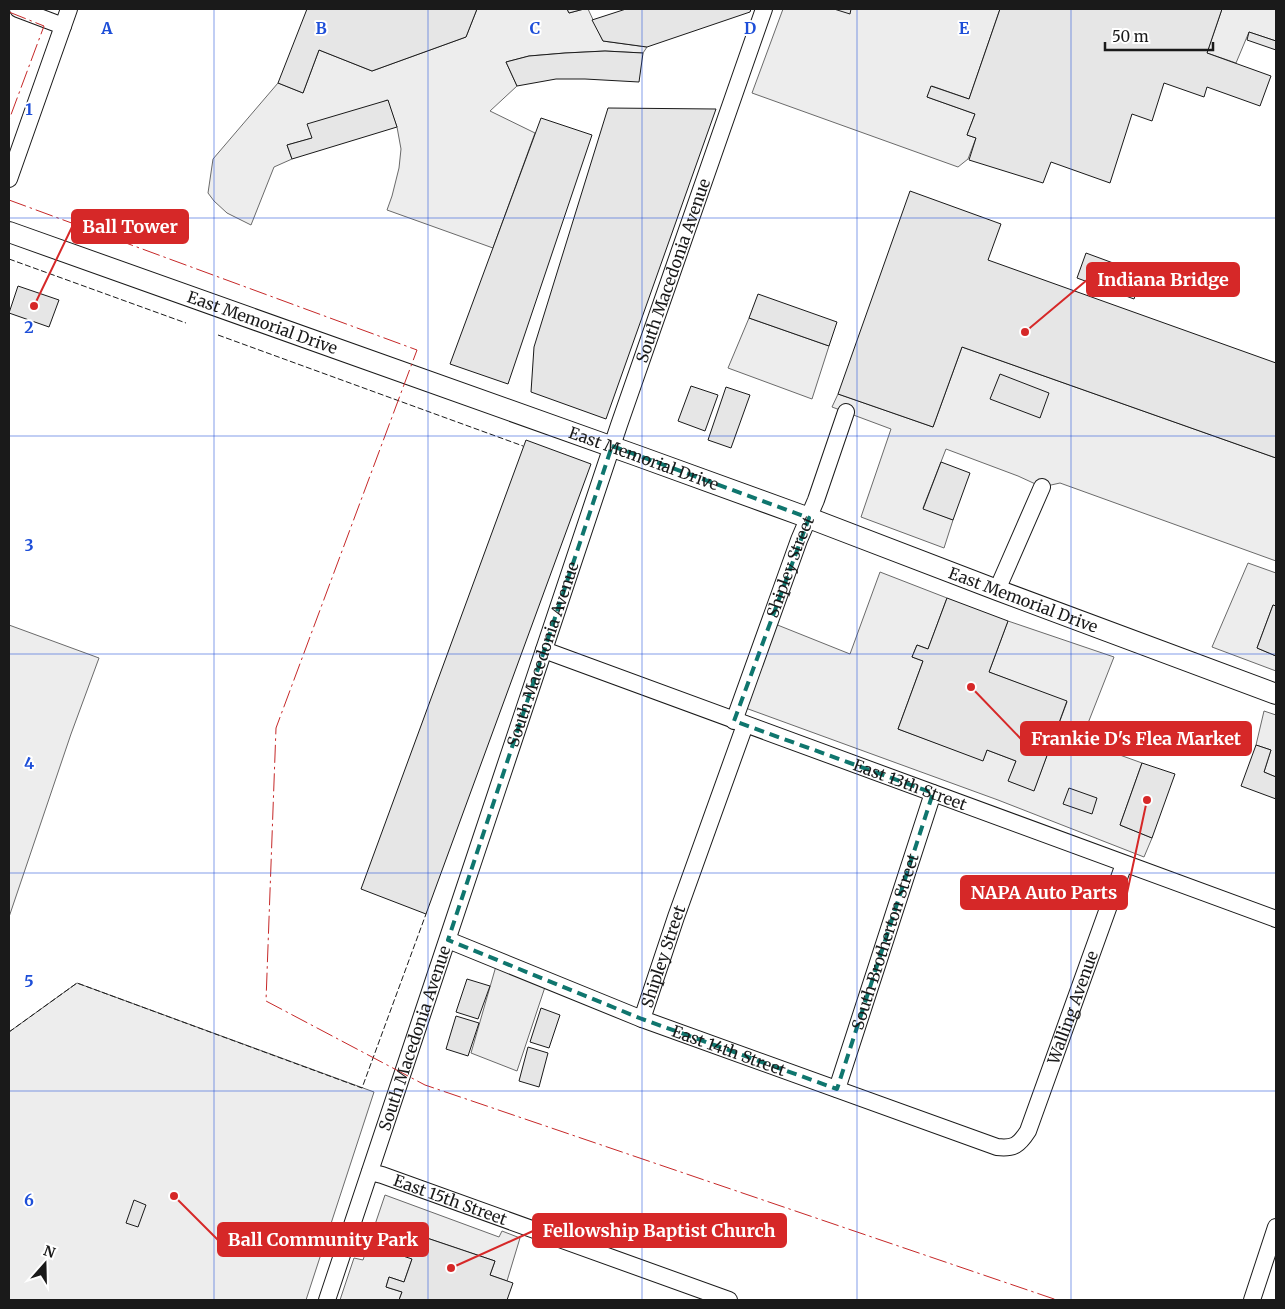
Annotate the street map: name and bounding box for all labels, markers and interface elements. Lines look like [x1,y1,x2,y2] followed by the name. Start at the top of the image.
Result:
[100,18,113,38] text: A
[315,18,327,38] text: B
[530,18,540,38] text: C
[744,18,756,38] text: D
[959,18,970,38] text: E
[1105,20,1212,52] scale bar
[1112,27,1149,46] text: 50 m
[25,99,33,119] text: 1
[631,176,714,365] street label: South Macedonia Avenue
[72,210,188,243] callout: Ball Tower
[82,215,178,238] text: Ball Tower
[1087,263,1239,296] callout: Indiana Bridge
[1097,268,1229,291] text: Indiana Bridge
[185,286,340,358] street label: East Memorial Drive
[24,317,34,337] text: 2
[566,422,722,494] street label: East Memorial Drive
[762,512,818,620] street label: Shipley Street
[24,535,34,555] text: 3
[502,559,583,749] street label: South Macedonia Avenue
[946,562,1101,637] street label: East Memorial Drive
[1021,722,1251,755] callout: Frankie D's Flea Market
[1031,727,1242,750] text: Frankie D's Flea Market
[24,753,34,773] text: 4
[851,755,970,815] street label: East 13th Street
[847,850,923,1032] street label: South Brotherton Street
[961,876,1127,909] callout: NAPA Auto Parts
[971,881,1117,904] text: NAPA Auto Parts
[636,902,690,1010] street label: Shipley Street
[374,943,455,1133] street label: South Macedonia Avenue
[1043,948,1102,1068] street label: Walling Avenue
[24,971,34,991] text: 5
[669,1021,789,1080] street label: East 14th Street
[391,1170,510,1229] street label: East 15th Street
[24,1190,34,1210] text: 6
[533,1214,786,1247] callout: Fellowship Baptist Church
[542,1219,776,1242] text: Fellowship Baptist Church
[218,1223,428,1256] callout: Ball Community Park
[228,1228,419,1251] text: Ball Community Park
[20,1239,70,1289] north arrow
[41,1241,58,1262] text: N

